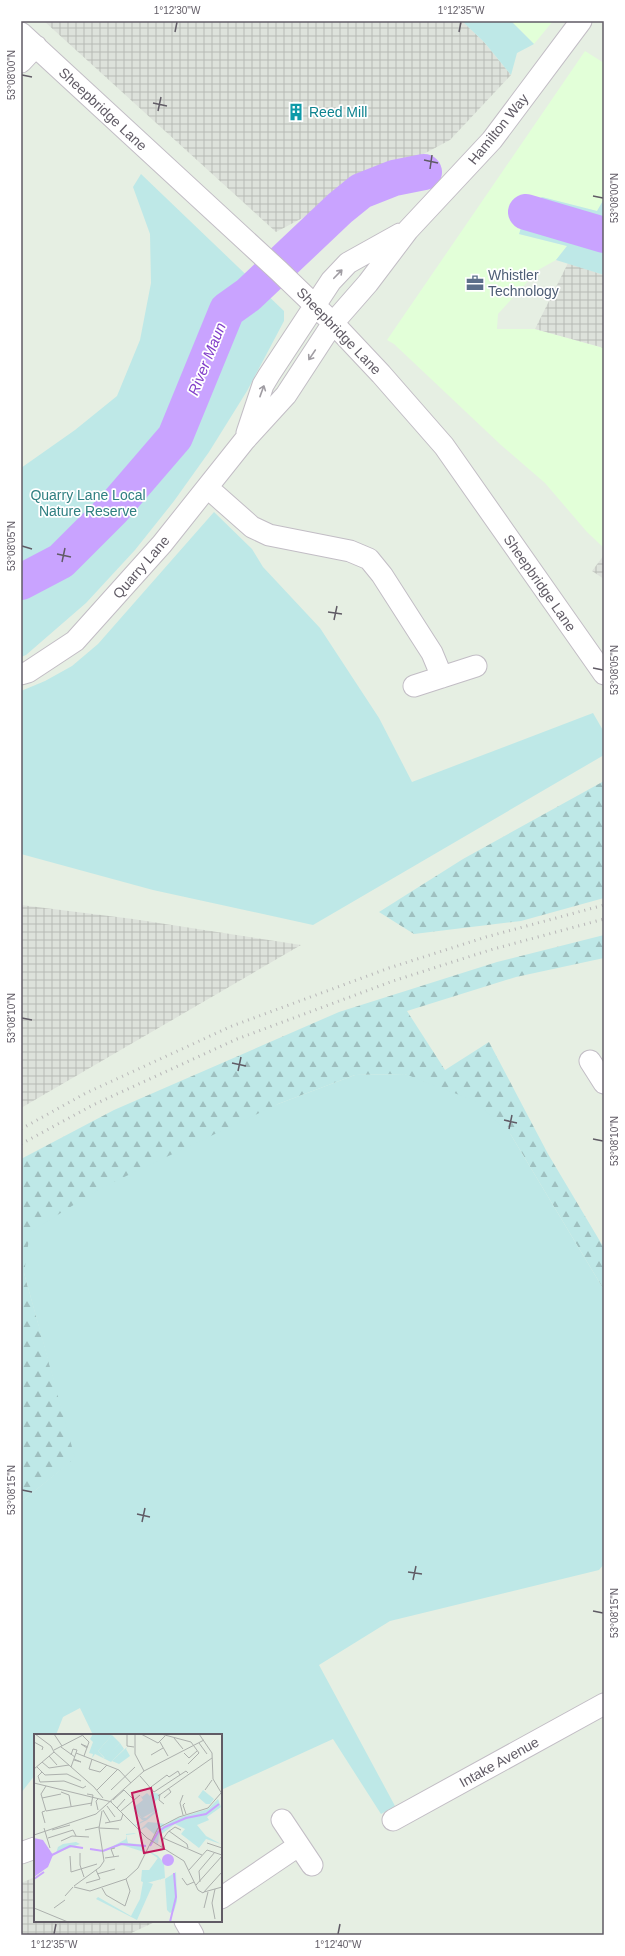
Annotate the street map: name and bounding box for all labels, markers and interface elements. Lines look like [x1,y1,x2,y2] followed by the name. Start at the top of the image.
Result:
[154,5,201,16] text: 1°12'30"W
[438,5,485,16] text: 1°12'35"W
[6,50,17,100] text: 53°08'00"N
[56,64,150,154] street label: Sheepbridge Lane
[465,90,531,168] street label: Hamilton Way
[286,102,306,122] building icon: Reed Mill
[309,104,367,120] place label: Reed Mill
[609,173,620,223] text: 53°08'00"N
[488,267,559,299] place label: Whistler Technology
[333,269,343,279] one-way arrow
[465,273,485,293] office icon: Whistler Technology
[293,284,385,378] street label: Sheepbridge Lane
[184,320,229,398] water label: River Maun
[307,349,315,361] one-way arrow
[258,385,266,397] one-way arrow
[30,487,146,519] park label: Quarry Lane Local Nature Reserve
[6,521,17,571] text: 53°08'05"N
[109,532,173,602] street label: Quarry Lane
[501,532,579,635] street label: Sheepbridge Lane
[609,645,620,695] text: 53°08'05"N
[6,993,17,1043] text: 53°08'10"N
[609,1116,620,1166] text: 53°08'10"N
[6,1465,17,1515] text: 53°08'15"N
[609,1588,620,1638] text: 53°08'15"N
[456,1733,542,1790] street label: Intake Avenue
[34,1734,222,1922] inset map
[31,1939,78,1950] text: 1°12'35"W
[315,1939,362,1950] text: 1°12'40"W

